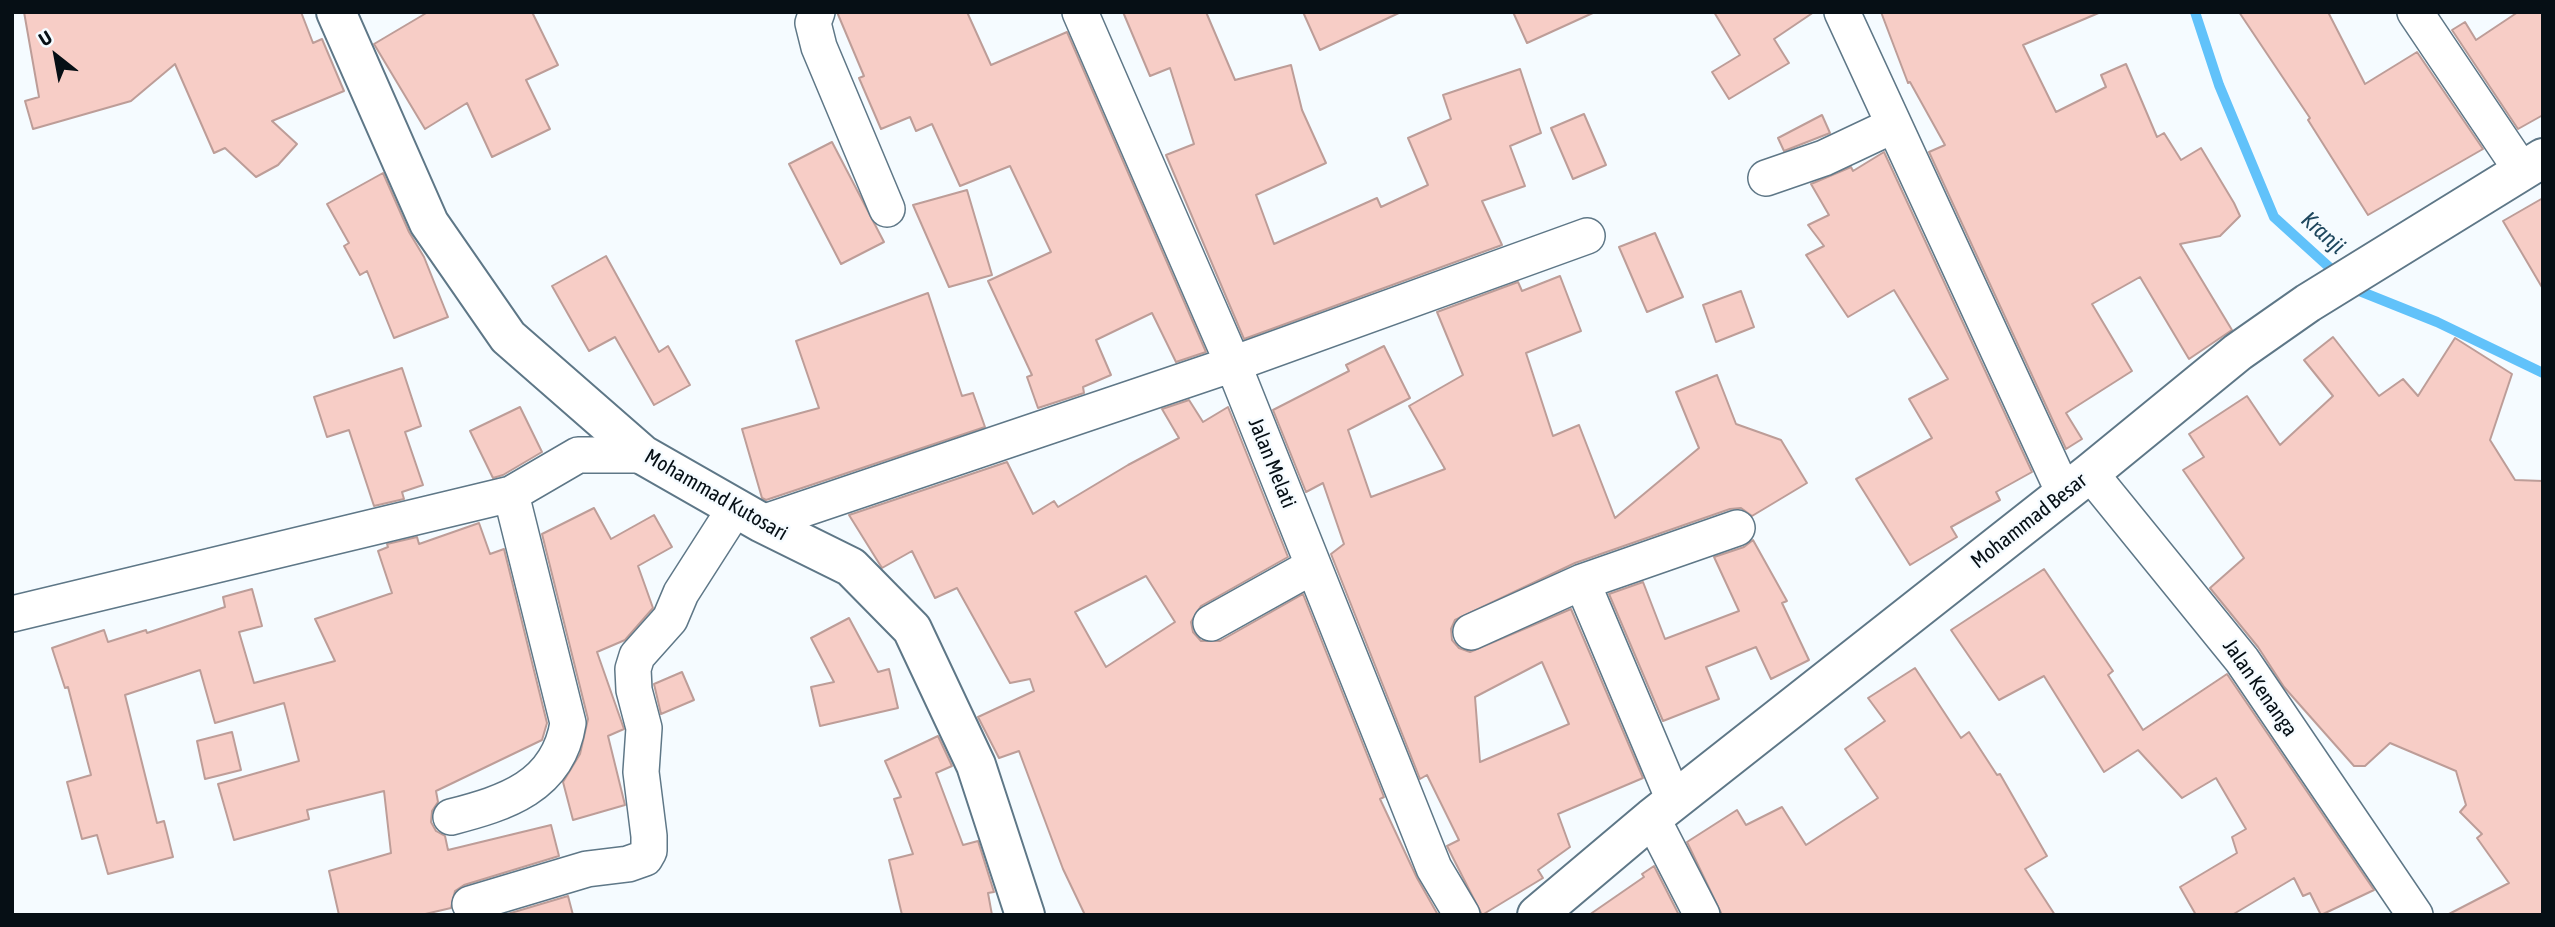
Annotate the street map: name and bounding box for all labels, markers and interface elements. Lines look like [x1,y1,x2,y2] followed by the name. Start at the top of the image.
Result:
[21,21,91,91] north arrow
[35,26,56,50] text: U
[2295,206,2351,260] water label: Kranji
[1243,414,1301,512] street label: Jalan Melati
[640,444,792,546] street label: Mohammad Kutosari
[1966,468,2092,574] street label: Mohammad Besar
[2217,635,2303,741] street label: Jalan Kenanga

